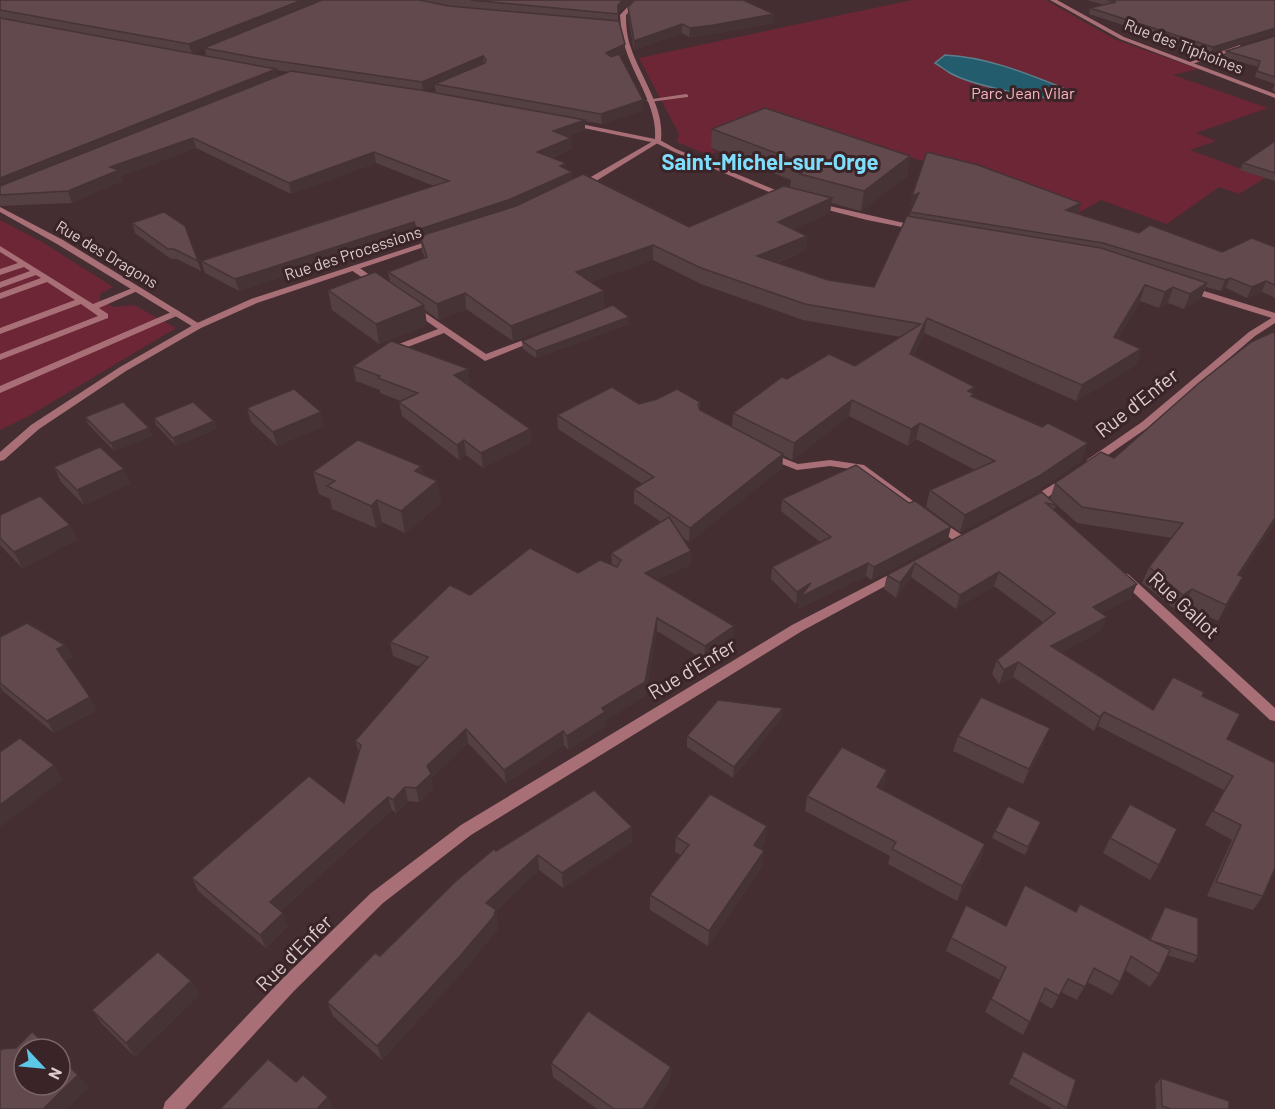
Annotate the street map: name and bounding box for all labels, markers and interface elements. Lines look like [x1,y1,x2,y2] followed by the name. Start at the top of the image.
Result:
[1122,14,1246,77] street label: Rue des Tiphoines
[971,83,1075,102] park label: Parc Jean Vilar
[662,148,878,174] district label: Saint-Michel-sur-Orge
[53,216,162,291] street label: Rue des Dragons
[282,221,424,284] street label: Rue des Processions
[1090,363,1182,442] street label: Rue d'Enfer
[1145,566,1225,643] street label: Rue Gallot
[643,633,740,704] street label: Rue d'Enfer
[250,909,336,995] street label: Rue d'Enfer
[12,1037,72,1097] north arrow
[45,1065,67,1083] text: N

